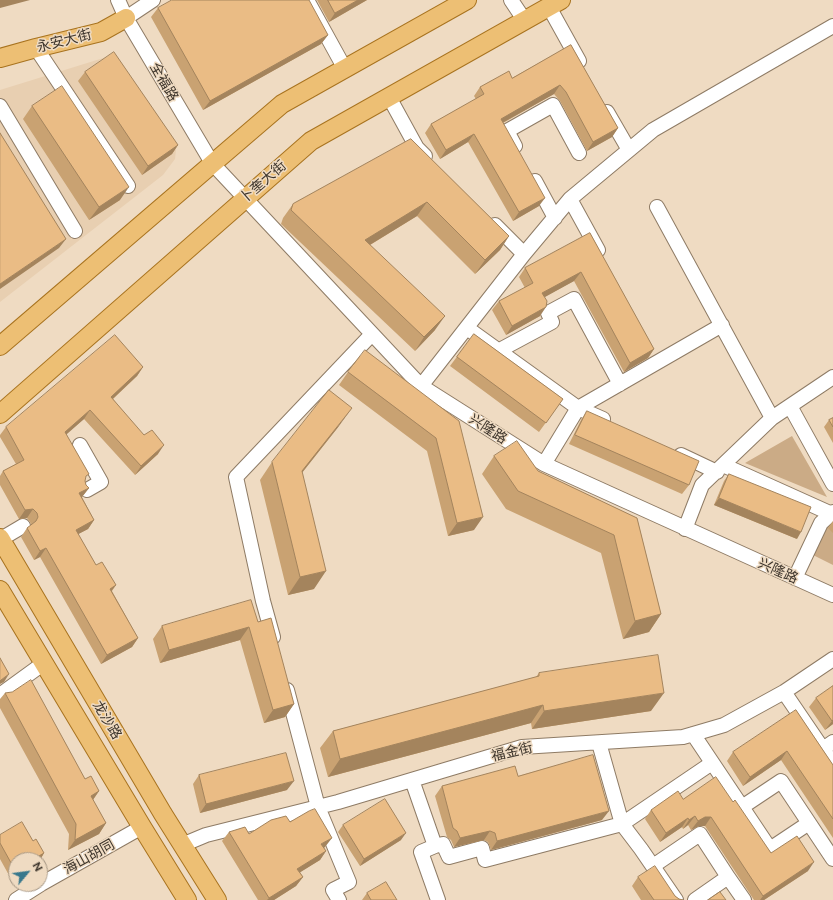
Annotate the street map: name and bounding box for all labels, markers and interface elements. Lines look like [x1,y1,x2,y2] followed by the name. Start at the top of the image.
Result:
[35,26,93,56] street label: 永安大街
[146,60,182,104] street label: 全福路
[236,157,290,207] street label: 卜奎大街
[466,411,510,447] street label: 兴隆路
[755,555,801,587] street label: 兴隆路
[89,698,125,742] street label: 龙沙路
[490,739,534,765] street label: 福金街
[60,836,118,878] street label: 海山胡同
[8,852,48,892] north arrow
[30,860,45,873] text: N

